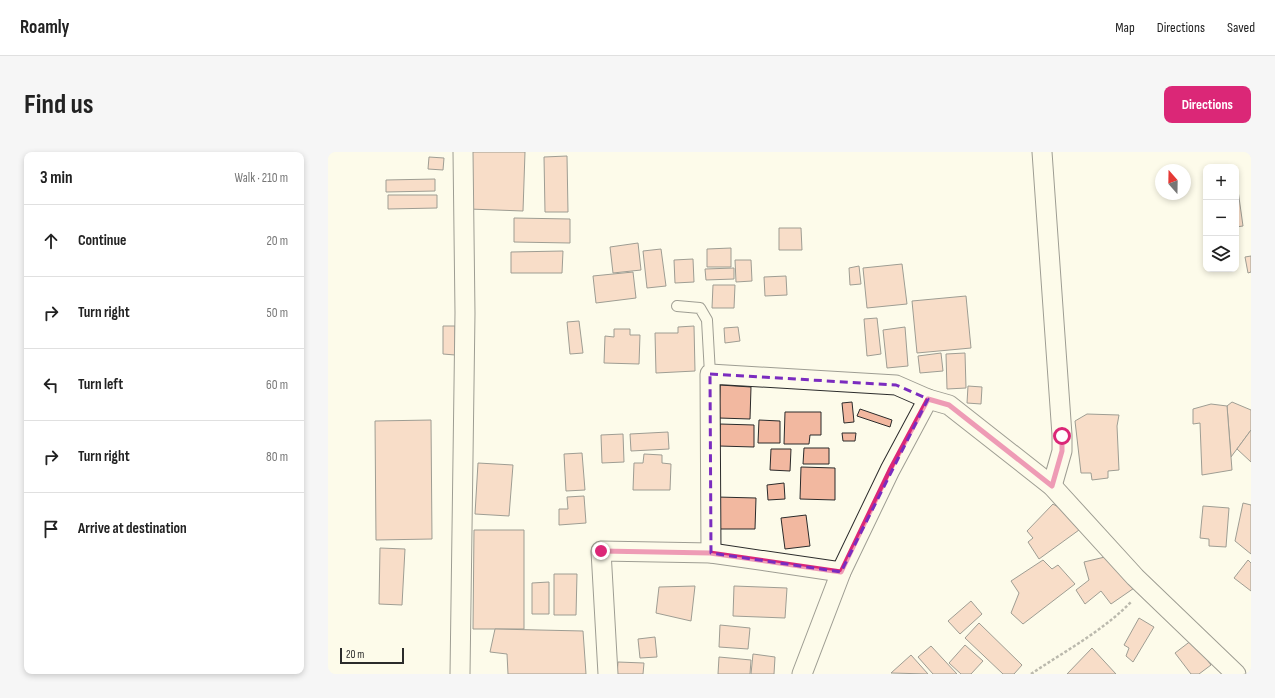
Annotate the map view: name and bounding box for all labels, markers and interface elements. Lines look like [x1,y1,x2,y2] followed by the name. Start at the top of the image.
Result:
[20,16,70,39] text: Roamly
[1115,19,1135,36] text: Map
[1157,19,1205,36] text: Directions
[1227,19,1255,36] text: Saved
[1164,86,1251,123] button: Directions
[24,88,93,121] text: Find us
[1155,164,1191,200] north arrow
[1203,164,1239,272] map controls
[1203,164,1239,200] button: +
[40,168,73,188] text: 3 min
[235,170,288,186] text: Walk · 210 m
[1203,200,1239,236] button: −
[40,230,62,252] icon: ahead
[78,231,127,250] text: Continue
[266,233,288,249] text: 20 m
[1203,236,1239,272] button: layers
[40,302,62,324] icon: right
[78,303,130,322] text: Turn right
[267,305,288,321] text: 50 m
[40,374,62,396] icon: left
[78,375,123,394] text: Turn left
[266,377,288,393] text: 60 m
[1053,427,1071,445] route start
[40,446,62,468] icon: right
[78,447,130,466] text: Turn right
[266,449,288,465] text: 80 m
[40,518,62,540] icon: arrive
[78,519,187,538] text: Arrive at destination
[592,542,610,560] route end
[340,646,404,665] scale bar
[346,648,364,661] text: 20 m

